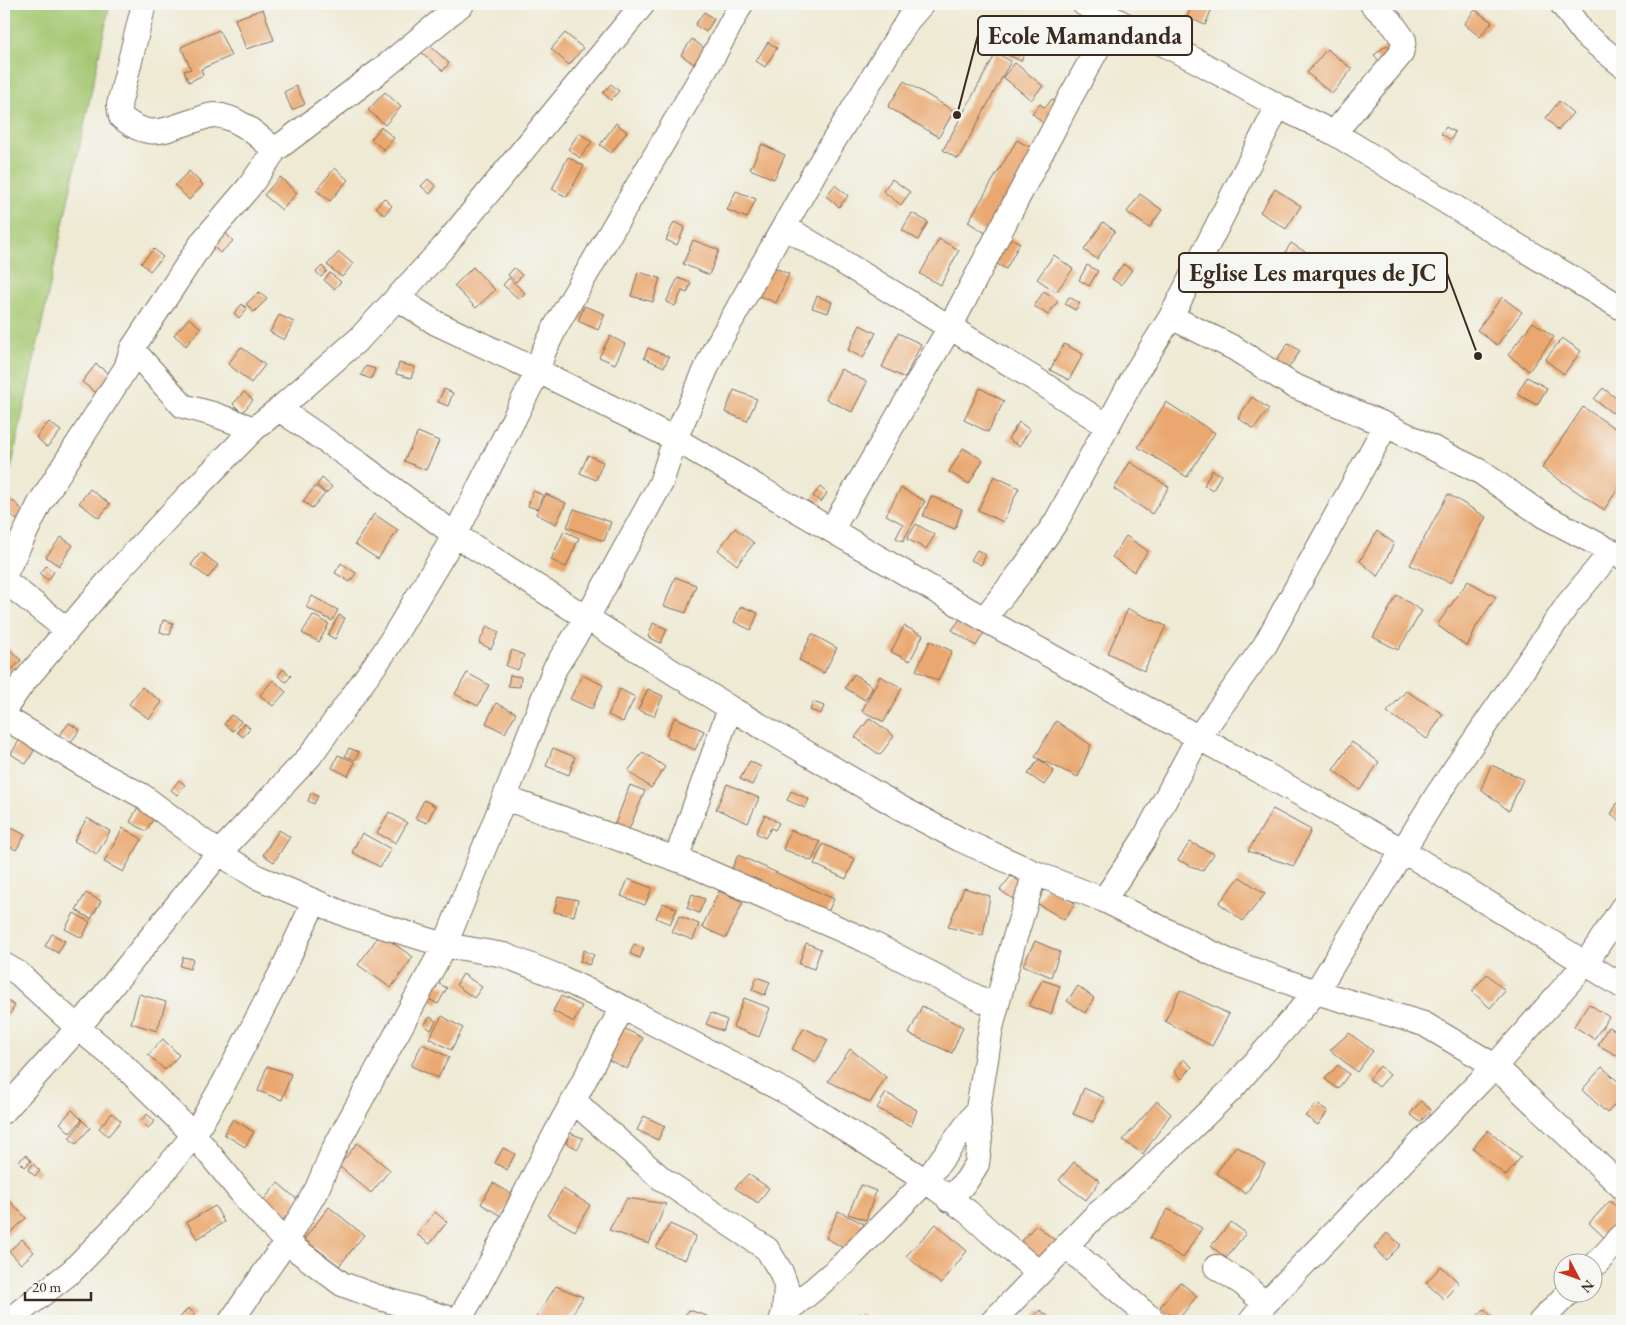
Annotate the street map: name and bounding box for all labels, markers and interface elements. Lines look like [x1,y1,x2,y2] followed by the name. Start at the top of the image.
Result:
[978,16,1192,55] callout: Ecole Mamandanda
[988,20,1182,51] text: Ecole Mamandanda
[1179,253,1447,292] callout: Eglise Les marques de JC
[1189,257,1437,289] text: Eglise Les marques de JC
[1554,1252,1604,1302] north arrow
[25,1270,91,1302] scale bar
[1577,1276,1598,1297] text: N
[32,1277,61,1296] text: 20 m

